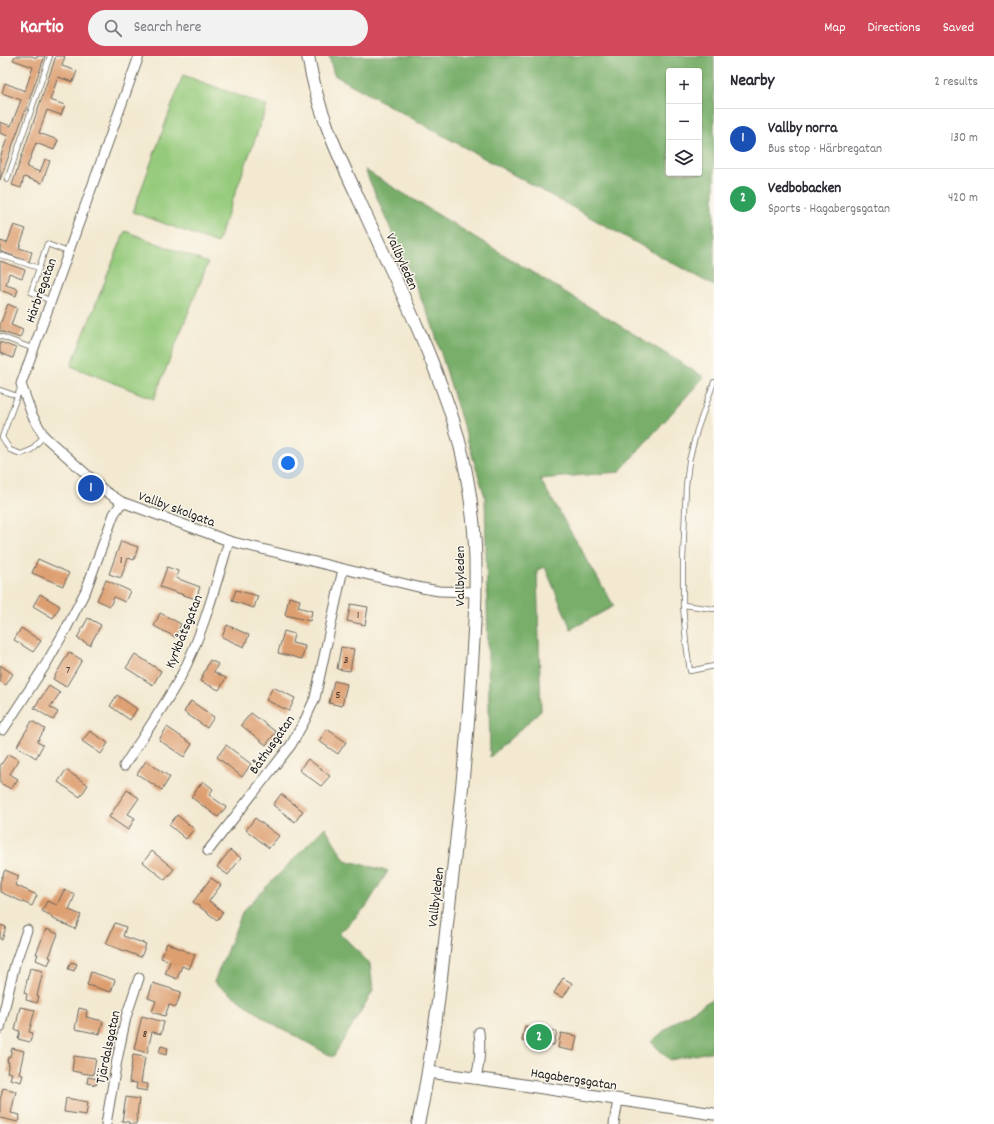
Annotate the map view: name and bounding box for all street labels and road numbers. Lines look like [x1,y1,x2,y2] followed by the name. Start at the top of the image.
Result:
[380,230,423,293] street label: Vallbyleden
[21,255,63,326] street label: Härbregatan
[135,487,218,533] street label: Vallby skolgata
[451,546,471,606] street label: Vallbyleden
[161,592,209,672] street label: Kyrkbåtsgatan
[245,712,300,779] street label: Båthusgatan
[423,866,451,928] street label: Vallbyleden
[91,1009,127,1086] street label: Tjärdalsgatan
[529,1063,618,1097] street label: Hagabergsgatan

